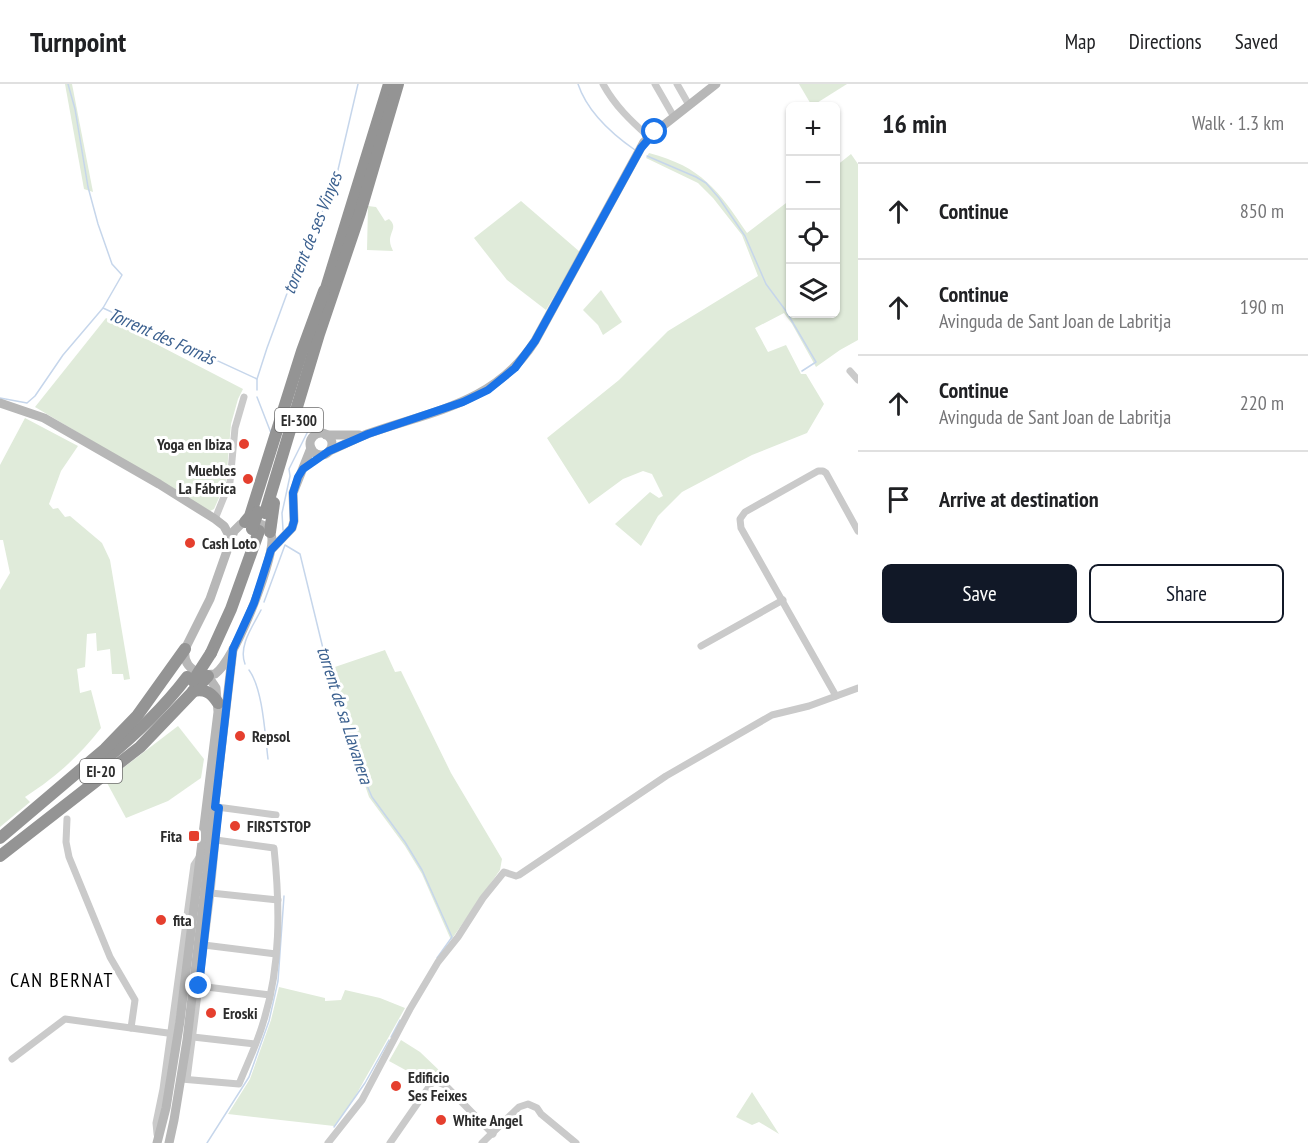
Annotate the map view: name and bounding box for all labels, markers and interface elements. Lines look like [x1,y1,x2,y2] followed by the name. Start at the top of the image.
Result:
[30,23,126,60] text: Turnpoint
[1065,28,1096,55] text: Map
[1129,28,1202,55] text: Directions
[1235,28,1278,55] text: Saved
[786,102,840,318] map controls
[786,102,840,156] button: +
[882,107,947,140] text: 16 min
[1192,110,1284,136] text: Walk · 1.3 km
[641,118,667,144] route start
[786,156,840,210] button: −
[277,167,348,297] water label: torrent de ses Vinyes
[882,195,915,228] icon: ahead
[939,197,1009,225] text: Continue
[1240,198,1284,224] text: 850 m
[786,210,840,264] button: locate
[786,264,840,318] button: layers
[939,280,1009,308] text: Continue
[882,291,915,324] icon: ahead
[1240,294,1284,320] text: 190 m
[105,302,221,371] water label: Torrent des Fornàs
[939,308,1171,334] text: Avinguda de Sant Joan de Labritja
[939,376,1009,404] text: Continue
[882,387,915,420] icon: ahead
[1240,390,1284,416] text: 220 m
[939,404,1171,430] text: Avinguda de Sant Joan de Labritja
[275,408,323,432] road number: EI-300
[156,434,232,454] place label: Yoga en Ibiza
[237,437,251,451] marker: Yoga en Ibiza
[178,460,236,498] place label: Muebles La Fábrica
[241,472,255,486] marker: Muebles La Fábrica
[882,483,915,516] icon: arrive
[939,485,1099,513] text: Arrive at destination
[202,533,257,553] place label: Cash Loto
[183,536,197,550] marker: Cash Loto
[882,564,1077,623] button: Save
[1089,564,1284,623] button: Share
[312,643,378,787] water label: torrent de sa Llavanera
[252,726,290,746] place label: Repsol
[233,729,247,743] marker: Repsol
[80,759,122,783] road number: EI-20
[247,816,311,836] place label: FIRSTSTOP
[228,819,242,833] marker: FIRSTSTOP
[160,826,182,846] place label: Fita
[187,829,201,843] marker: Fita
[173,910,192,930] place label: fita
[154,913,168,927] marker: fita
[10,967,114,993] district label: CAN BERNAT
[185,972,211,998] route end
[223,1003,258,1023] place label: Eroski
[204,1006,218,1020] marker: Eroski
[408,1067,467,1105] place label: Edificio Ses Feixes
[389,1079,403,1093] marker: Edificio Ses Feixes
[452,1110,523,1130] place label: White Angel
[434,1113,448,1127] marker: White Angel

